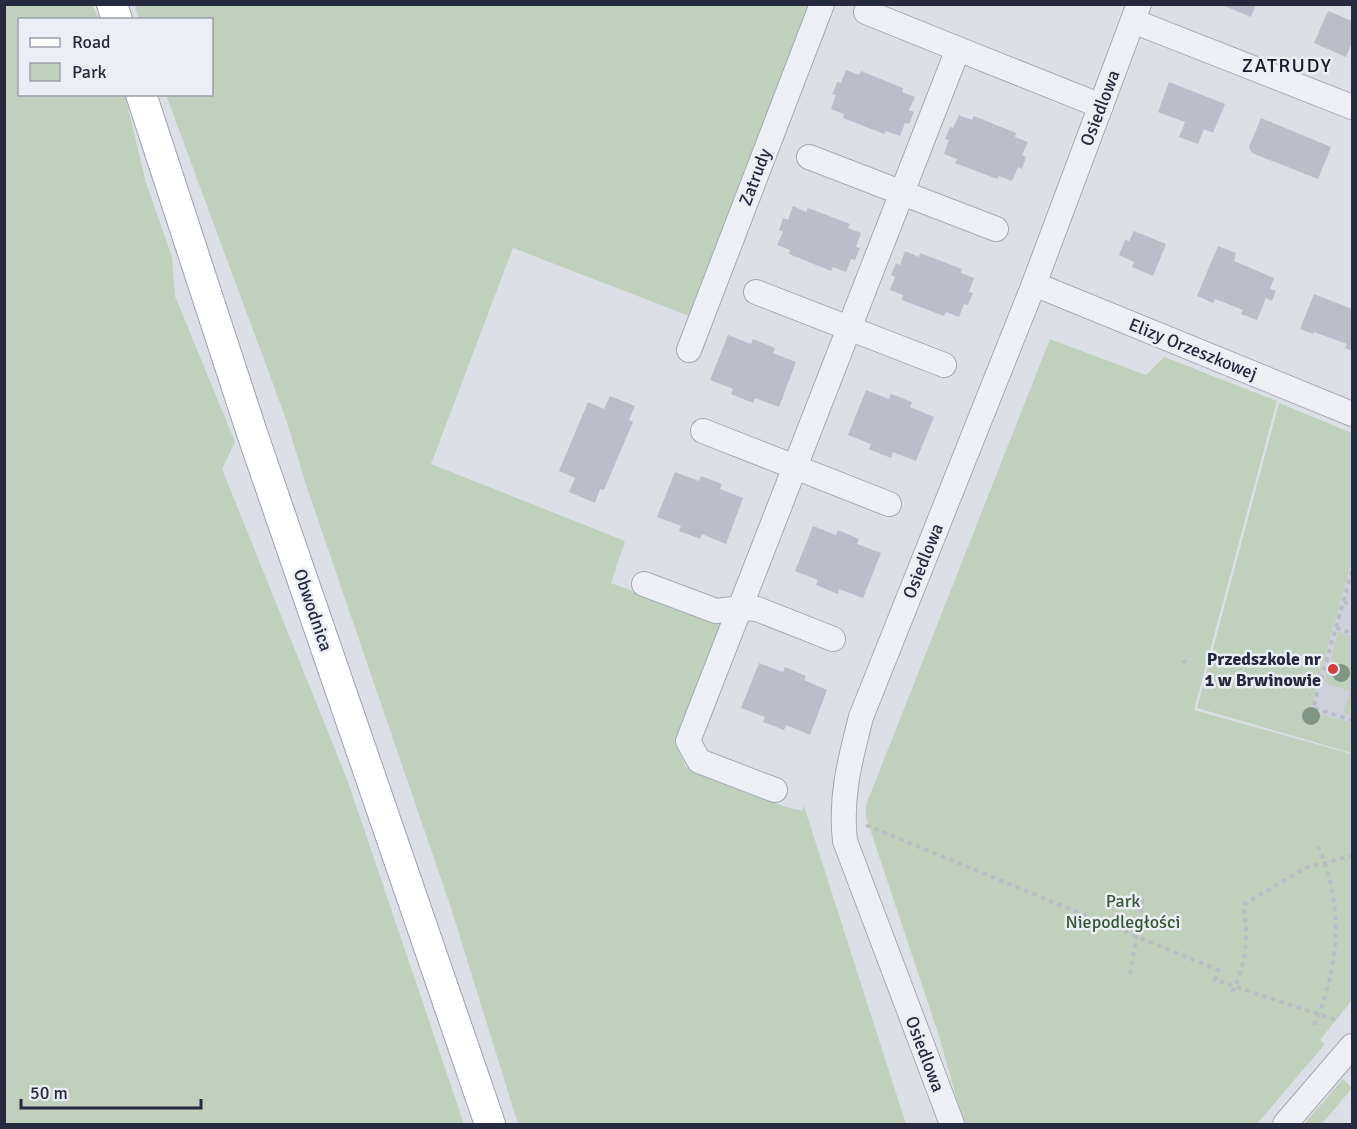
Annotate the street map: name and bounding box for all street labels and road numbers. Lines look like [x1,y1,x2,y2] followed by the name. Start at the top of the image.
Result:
[1075,67,1125,149] street label: Osiedlowa
[734,145,776,209] street label: Zatrudy
[1126,313,1260,385] street label: Elizy Orzeszkowej
[898,520,948,602] street label: Osiedlowa
[289,566,337,654] street label: Obwodnica
[900,1013,950,1095] street label: Osiedlowa

